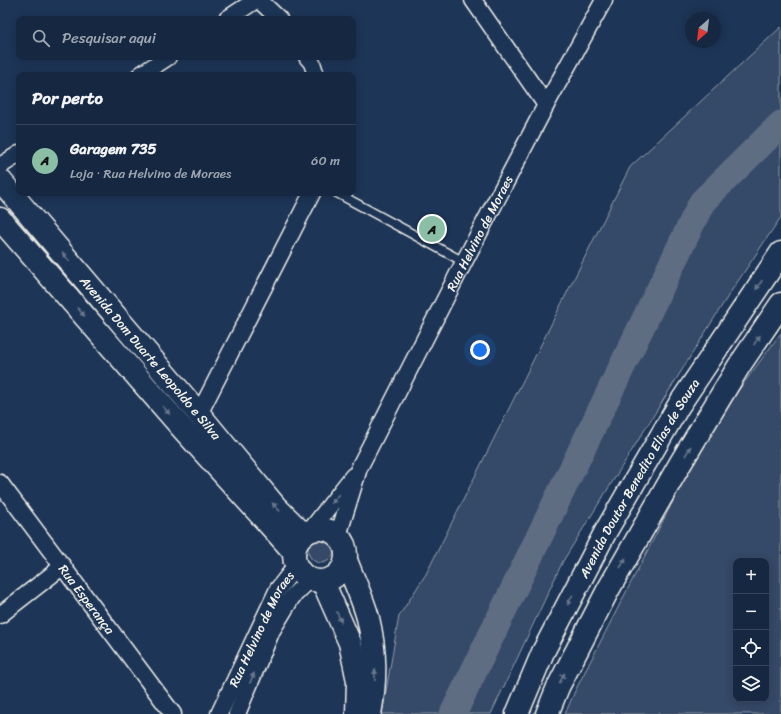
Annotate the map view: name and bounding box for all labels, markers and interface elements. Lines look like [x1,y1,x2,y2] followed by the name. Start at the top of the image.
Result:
[685,12,721,48] north arrow
[16,16,356,60] search box
[62,25,156,51] text: Pesquisar aqui
[30,27,52,49] icon: search
[32,83,103,113] text: Por perto
[70,136,157,162] text: Garagem 735
[41,149,49,172] text: A
[311,149,340,172] text: 60 m
[70,162,231,185] text: Loja · Rua Helvino de Moraes
[440,171,520,295] street label: Rua Helvino de Moraes
[419,214,445,244] pin: A
[62,252,71,263] one-way arrow
[73,270,227,446] street label: Avenida Dom Duarte Leopoldo e Silva
[755,280,763,290] one-way arrow
[76,307,85,317] one-way arrow
[753,335,761,346] one-way arrow
[470,340,490,360] your location
[572,373,706,583] street label: Avenida Doutor Benedito Elias de Souza
[162,405,171,415] one-way arrow
[684,445,691,457] one-way arrow
[331,493,339,504] one-way arrow
[272,502,281,512] one-way arrow
[620,557,627,569] one-way arrow
[733,558,769,702] map controls
[733,558,769,594] button: +
[52,559,121,640] street label: Rua Esperança
[222,565,301,691] street label: Rua Helvino de Moraes
[733,594,769,630] button: −
[567,595,574,606] one-way arrow
[336,612,342,623] one-way arrow
[733,630,769,666] button: locate
[733,666,769,702] button: layers
[372,668,378,681] one-way arrow
[249,672,255,684] one-way arrow
[559,672,565,684] one-way arrow

